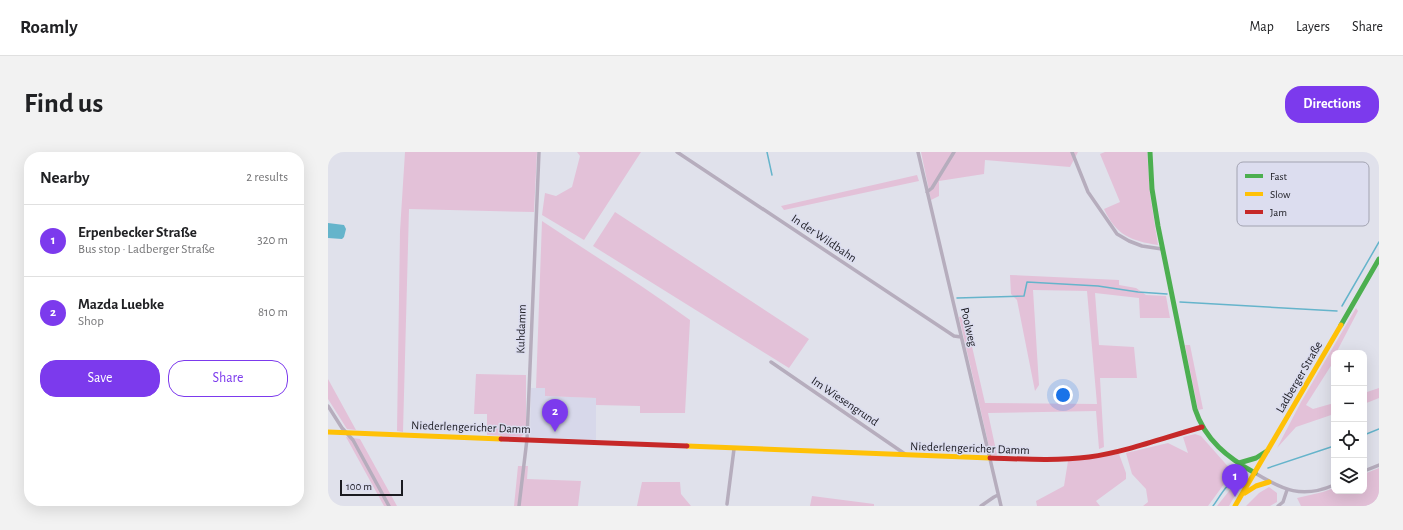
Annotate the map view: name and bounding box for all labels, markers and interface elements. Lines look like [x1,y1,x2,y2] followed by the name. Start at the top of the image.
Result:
[20,18,78,37] text: Roamly
[1249,20,1274,34] text: Map
[1296,20,1330,34] text: Layers
[1352,20,1383,34] text: Share
[1285,86,1379,123] button: Directions
[24,90,103,118] text: Find us
[1237,162,1369,226] legend
[40,169,90,186] text: Nearby
[246,171,288,184] text: 2 results
[1270,171,1288,182] text: Fast
[1270,189,1291,200] text: Slow
[1270,207,1287,218] text: Jam
[789,212,859,264] street label: In der Wildbahn
[78,225,197,240] text: Erpenbecker Straße
[51,234,55,247] text: 1
[257,234,288,247] text: 320 m
[78,243,215,256] text: Bus stop · Ladberger Straße
[78,297,164,312] text: Mazda Luebke
[514,304,528,354] street label: Kuhdamm
[50,306,56,319] text: 2
[258,306,288,319] text: 810 m
[959,306,979,348] street label: Poolweg
[78,315,104,328] text: Shop
[1274,339,1324,415] street label: Ladberger Straße
[1331,350,1367,494] map controls
[1331,350,1367,386] button: +
[40,360,160,397] button: Save
[168,360,288,397] button: Share
[809,374,881,428] street label: Im Wiesengrund
[1053,385,1073,405] your location
[1331,386,1367,422] button: −
[542,399,568,432] pin: 2
[411,419,531,435] street label: Niederlengericher Damm
[1331,422,1367,458] button: locate
[910,440,1030,456] street label: Niederlengericher Damm
[1331,458,1367,494] button: layers
[1222,464,1248,497] pin: 1
[340,478,403,497] scale bar
[346,481,372,492] text: 100 m

